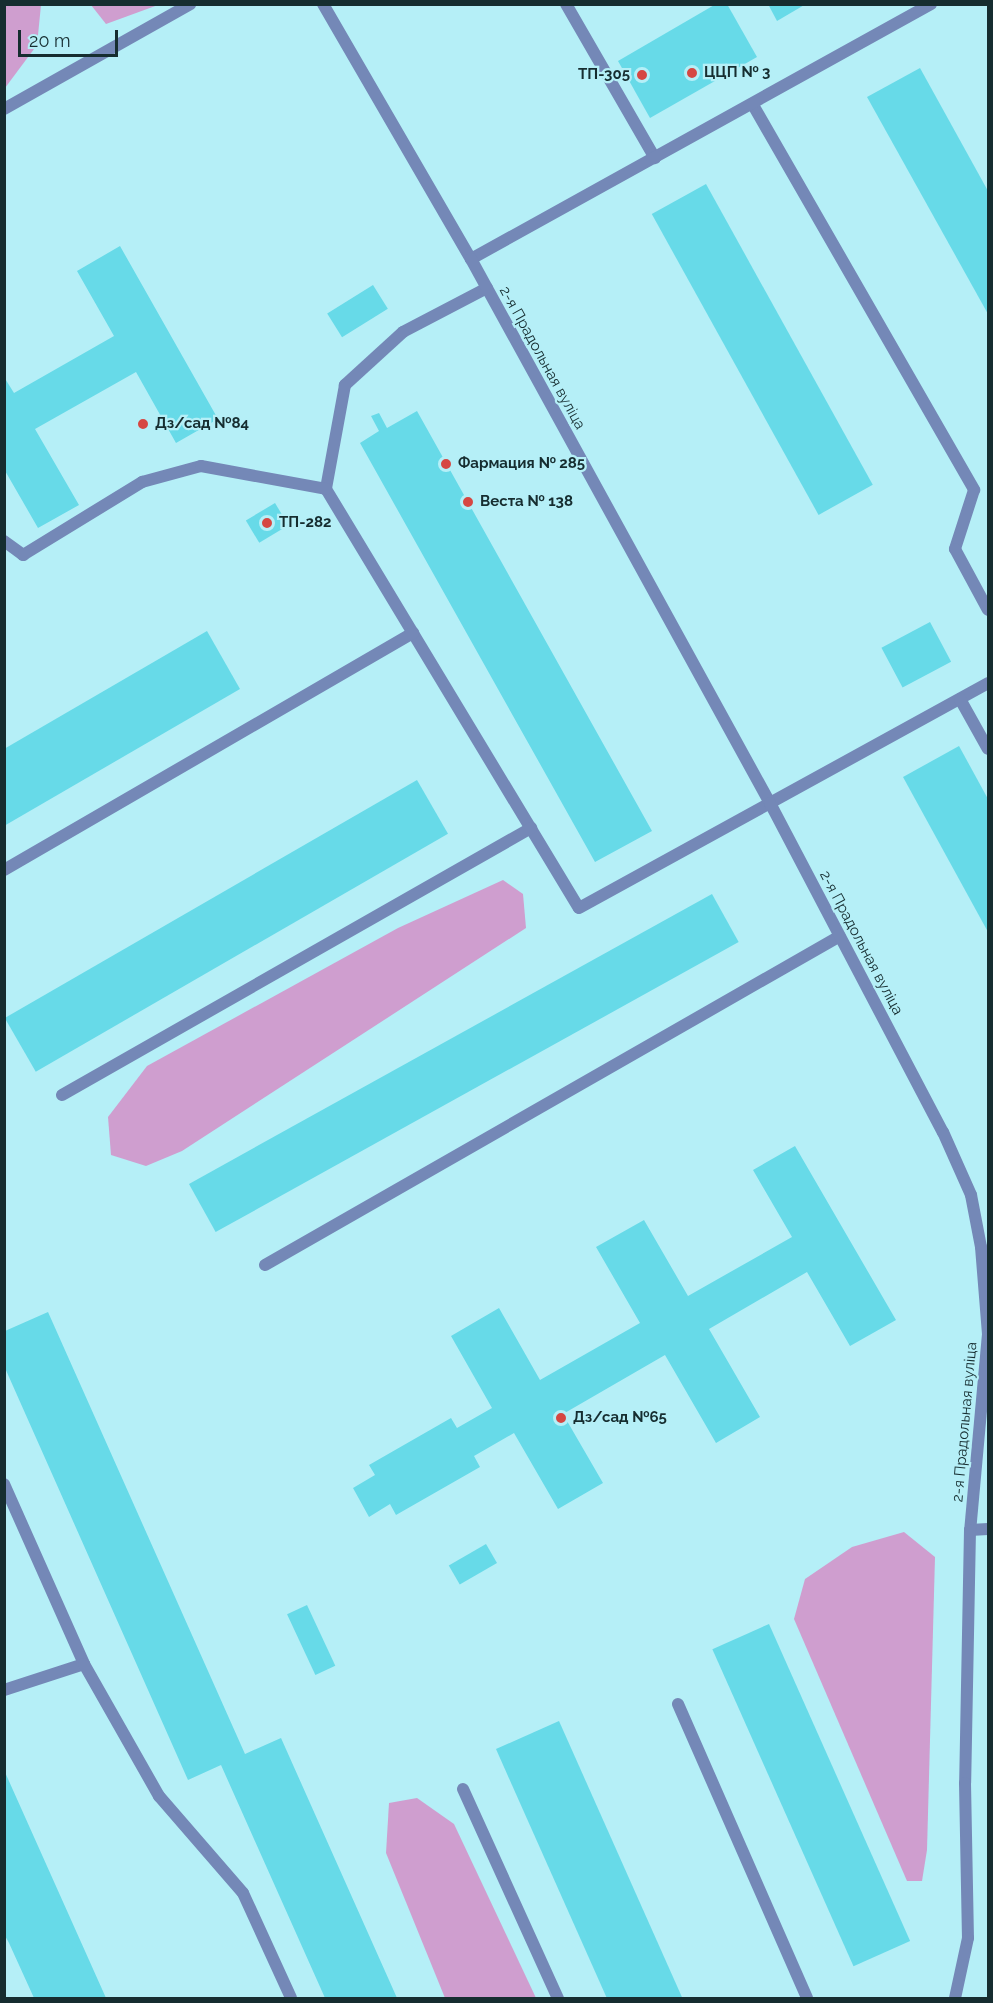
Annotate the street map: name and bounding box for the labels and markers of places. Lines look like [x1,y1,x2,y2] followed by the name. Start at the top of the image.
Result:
[704,64,770,82] place label: ЦЦП № 3
[578,66,630,84] place label: ТП-305
[685,66,699,80] marker: ЦЦП № 3
[635,68,649,82] marker: ТП-305
[155,415,249,433] place label: Дз/сад №84
[136,417,150,431] marker: Дз/сад №84
[458,455,585,473] place label: Фармация № 285
[439,457,453,471] marker: Фармация № 285
[480,493,573,511] place label: Веста № 138
[461,495,475,509] marker: Веста № 138
[279,514,331,532] place label: ТП-282
[260,516,274,530] marker: ТП-282
[573,1409,667,1427] place label: Дз/сад №65
[554,1411,568,1425] marker: Дз/сад №65

